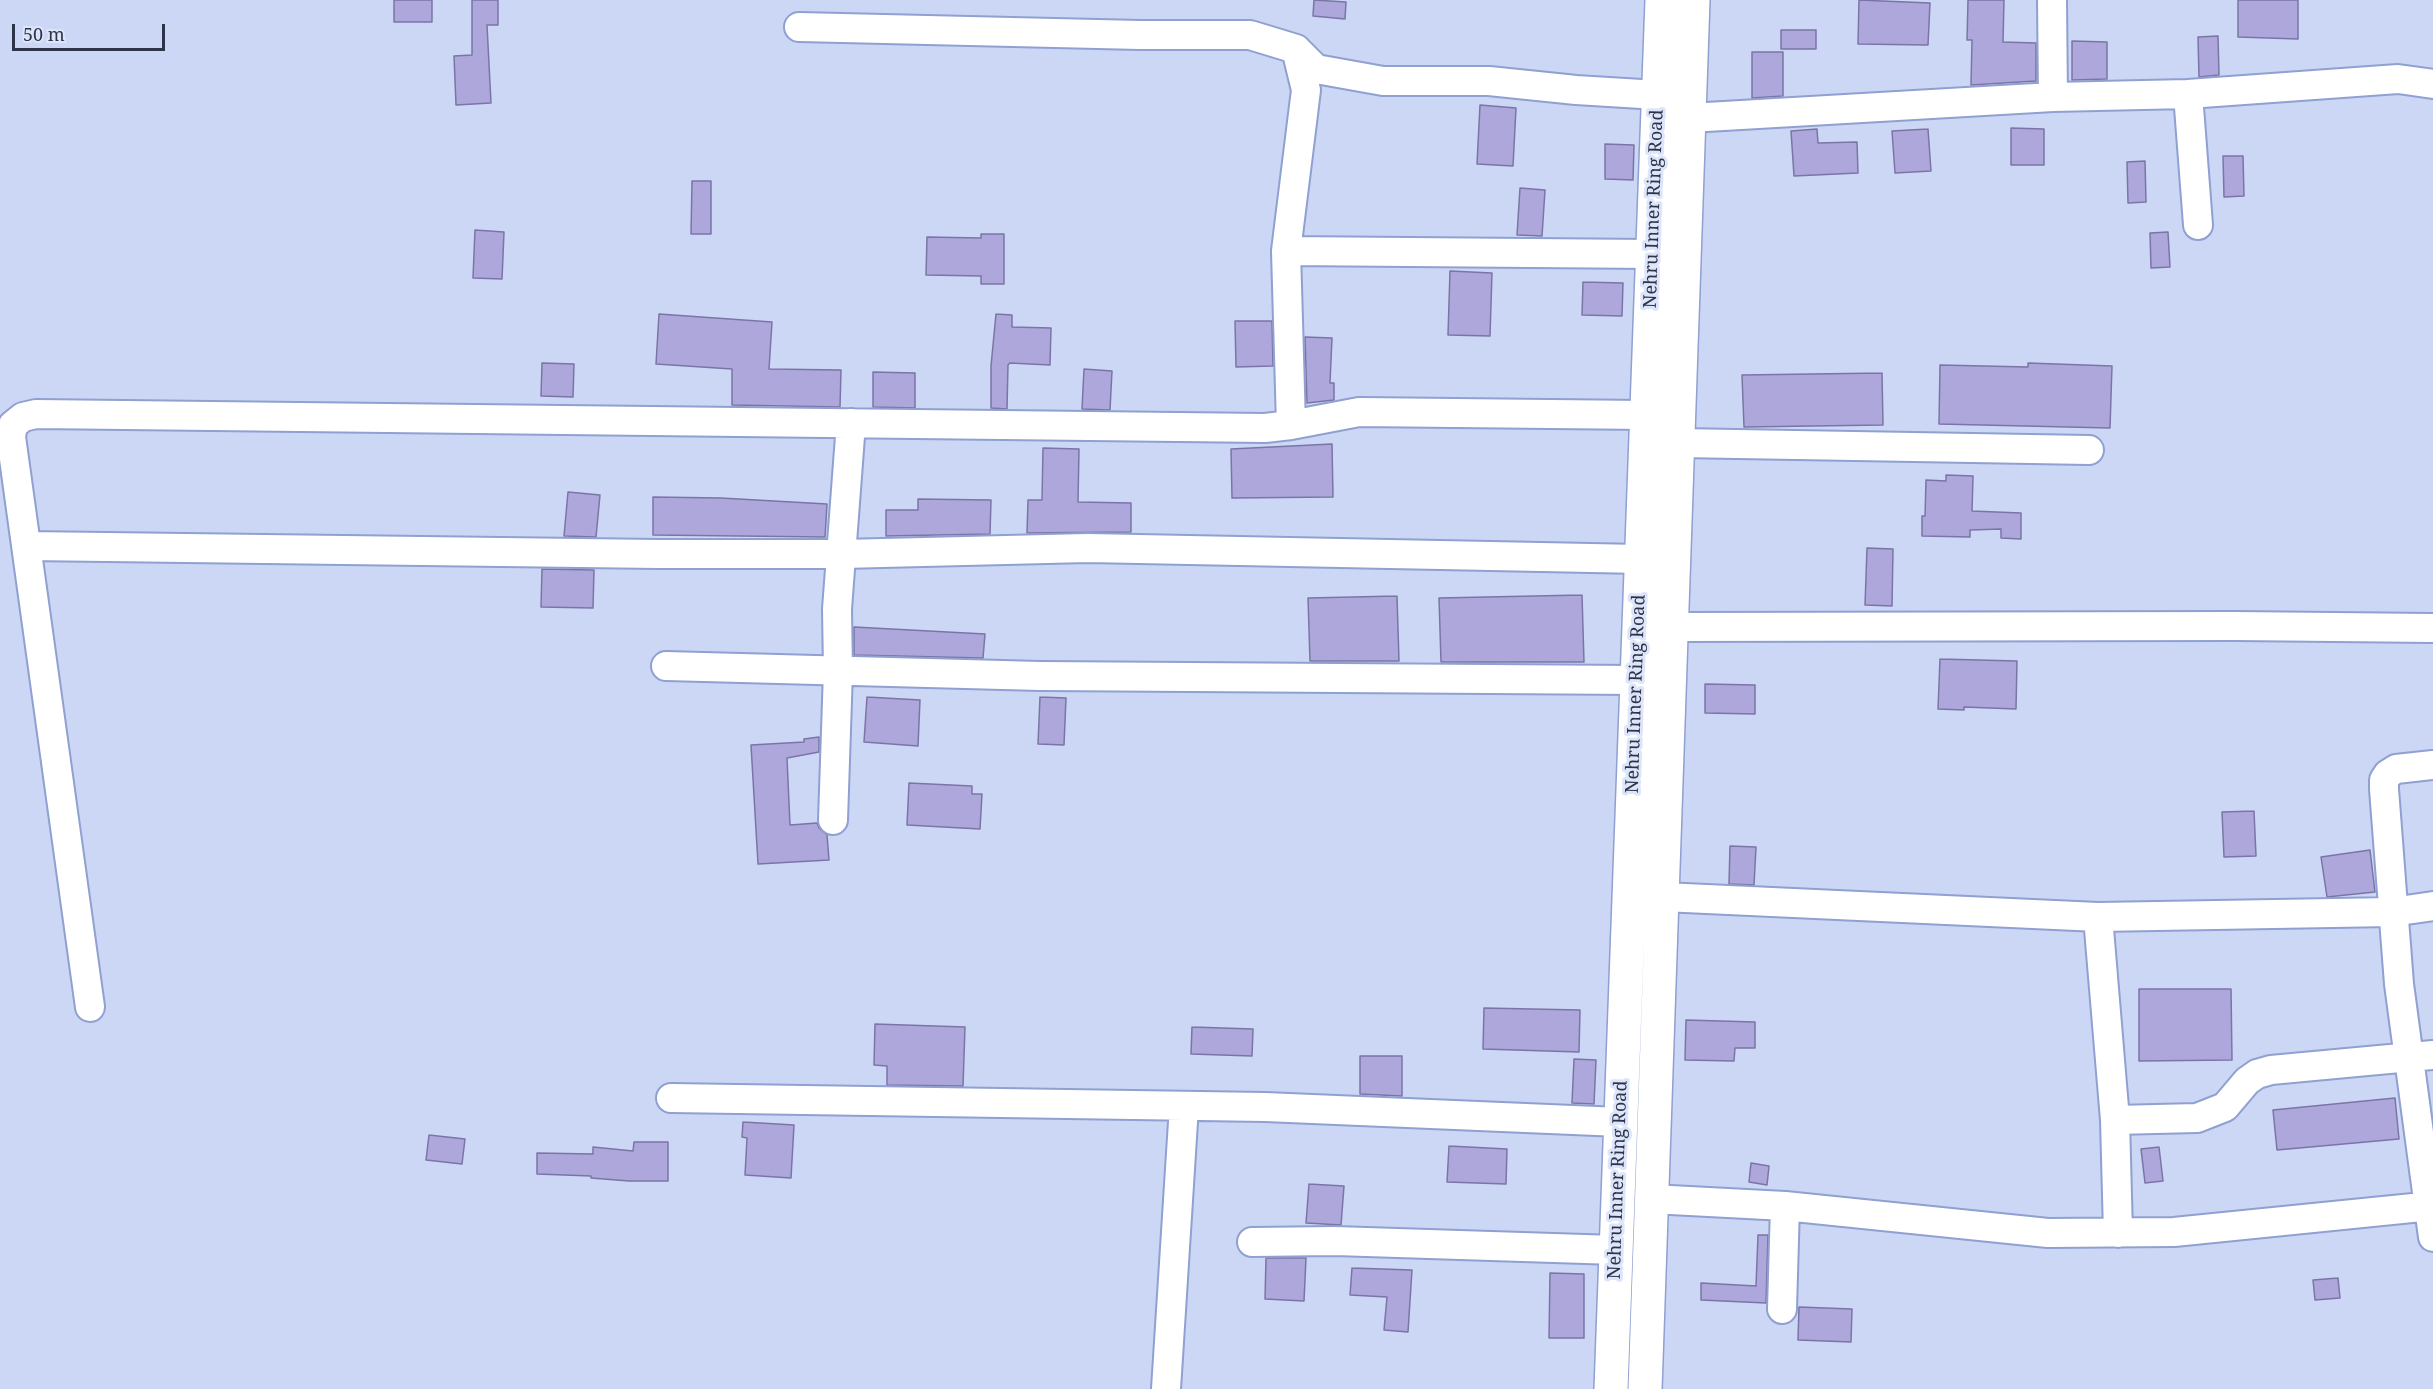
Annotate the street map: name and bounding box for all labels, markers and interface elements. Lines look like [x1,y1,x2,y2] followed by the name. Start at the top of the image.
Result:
[15,12,168,50] scale bar
[23,22,65,46] text: 50 m
[1640,109,1668,309] street label: Nehru Inner Ring Road
[1622,594,1650,794] street label: Nehru Inner Ring Road
[1604,1080,1632,1280] street label: Nehru Inner Ring Road

